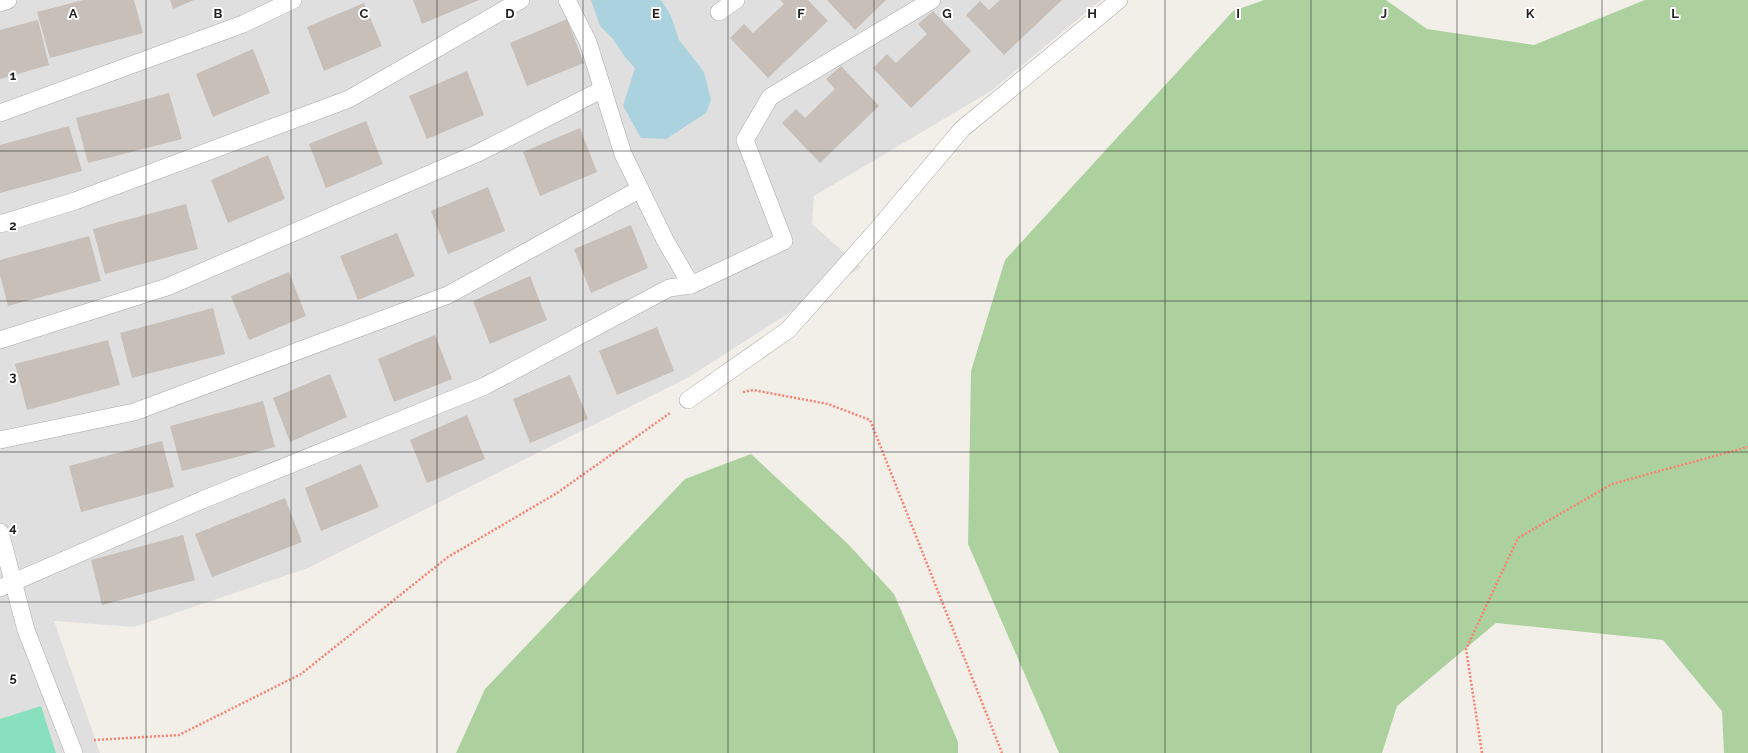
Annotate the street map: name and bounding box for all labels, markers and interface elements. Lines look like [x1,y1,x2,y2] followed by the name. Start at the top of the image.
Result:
[69,6,78,21] text: A
[214,6,223,21] text: B
[360,6,369,21] text: C
[505,6,515,21] text: D
[652,6,660,21] text: E
[797,6,805,21] text: F
[942,6,952,21] text: G
[1087,6,1097,21] text: H
[1236,6,1240,21] text: I
[1381,6,1387,21] text: J
[1526,6,1535,21] text: K
[1671,6,1679,21] text: L
[10,68,17,83] text: 1
[9,218,17,233] text: 2
[9,369,17,384] text: 3
[9,520,17,535] text: 4
[9,670,17,685] text: 5

